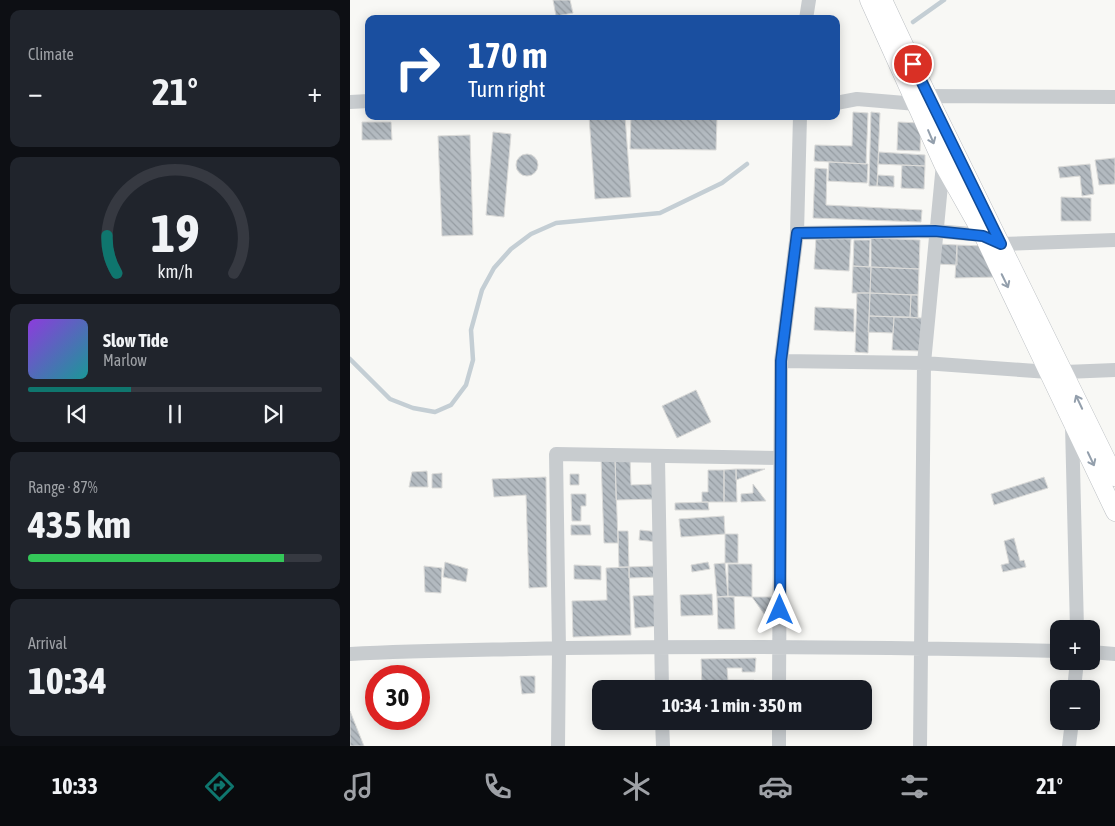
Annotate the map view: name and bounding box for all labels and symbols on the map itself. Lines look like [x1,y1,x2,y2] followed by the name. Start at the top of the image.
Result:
[892,43,934,85] pin
[927,129,937,144] one-way arrow
[1001,273,1010,288] one-way arrow
[1074,395,1083,410] one-way arrow
[1086,451,1096,466] one-way arrow
[753,583,805,635] position arrow
[365,665,430,730] speed limit sign: 30

